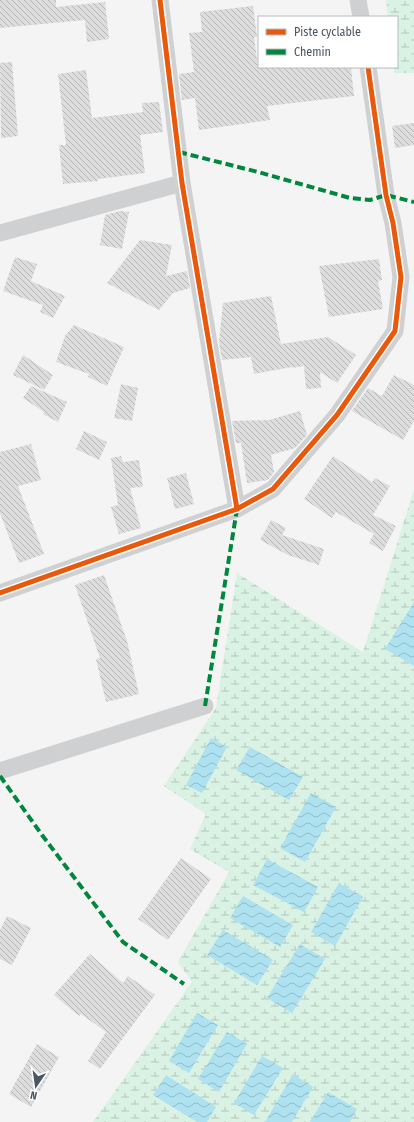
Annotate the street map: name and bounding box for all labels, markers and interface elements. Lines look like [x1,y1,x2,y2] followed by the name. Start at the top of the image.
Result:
[258,16,398,68] legend
[294,25,361,39] text: Piste cyclable
[294,45,331,59] text: Chemin
[16,1066,56,1106] north arrow
[29,1088,39,1102] text: N

